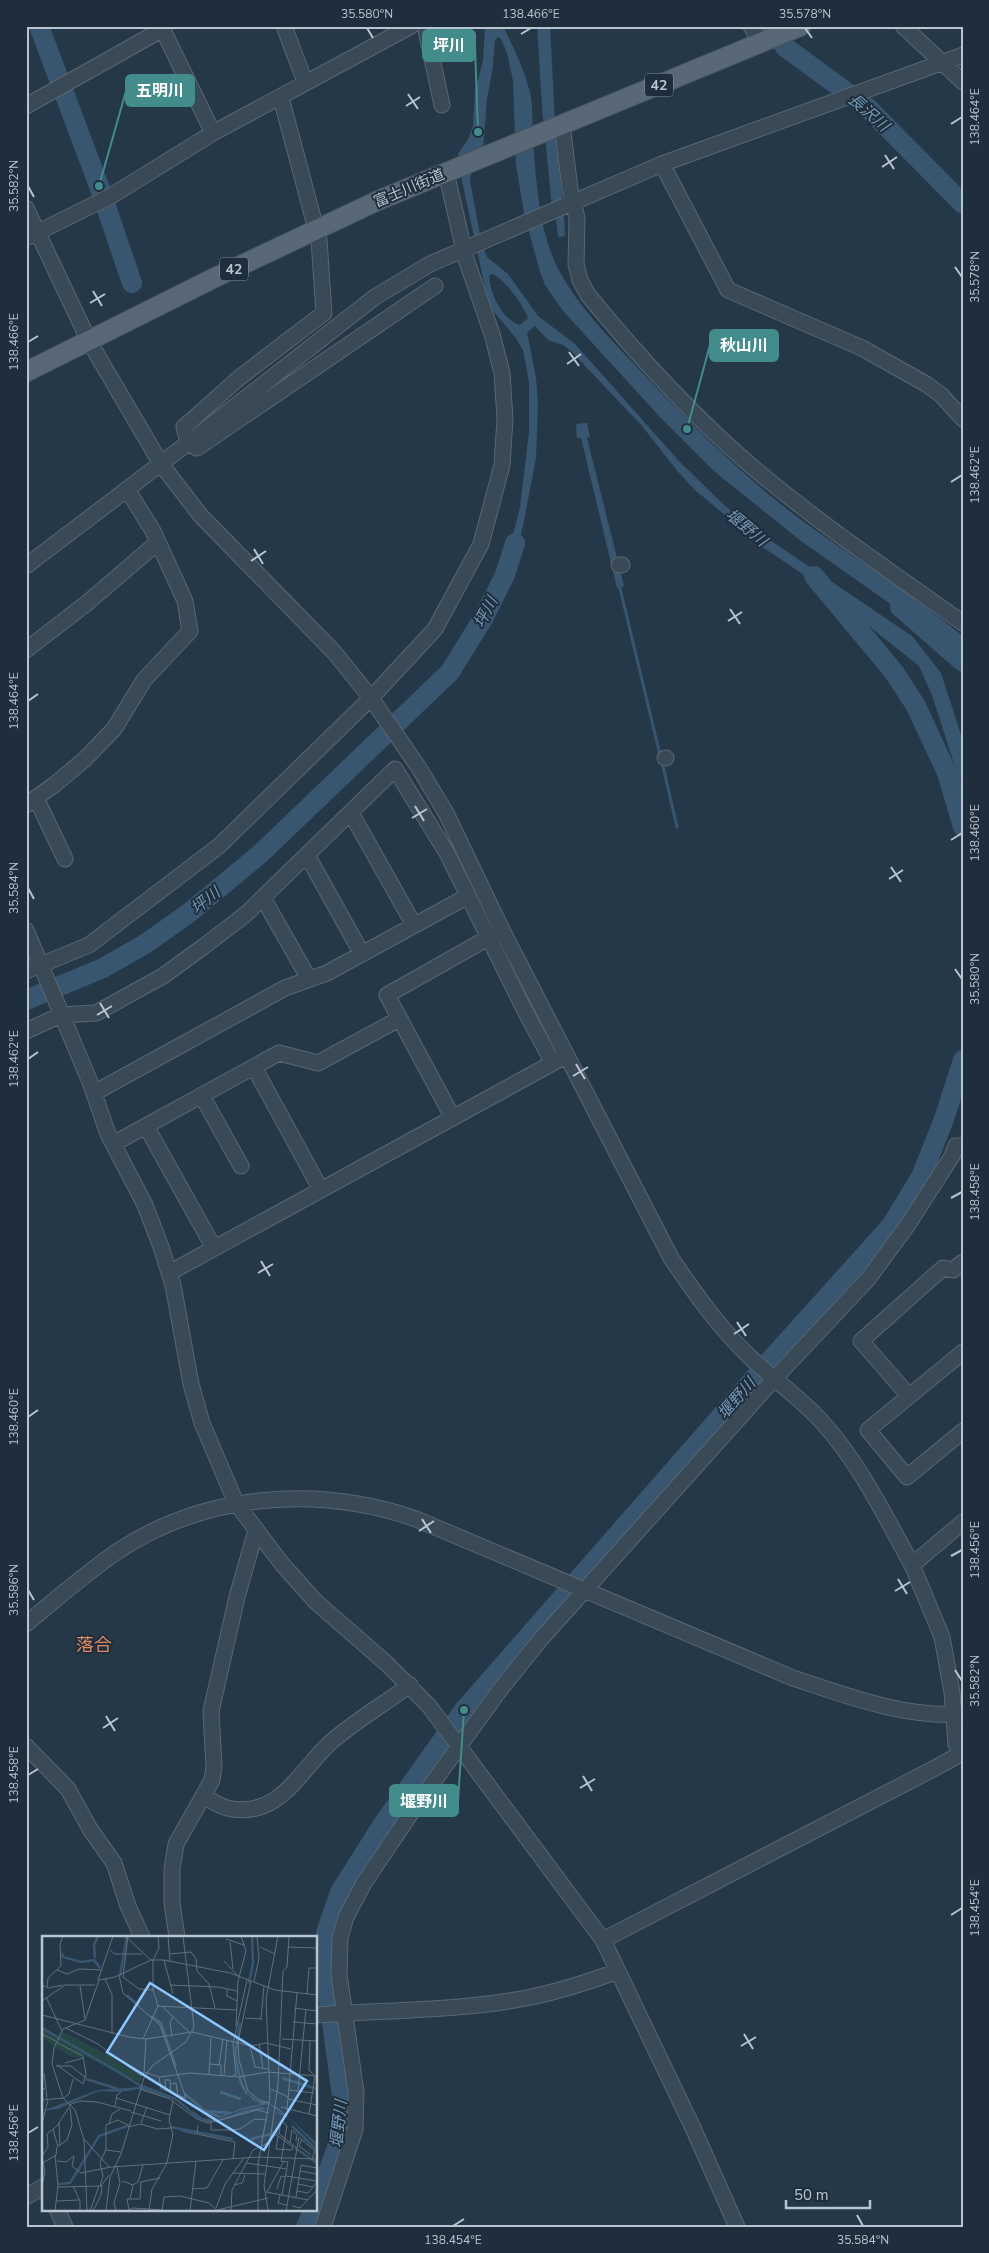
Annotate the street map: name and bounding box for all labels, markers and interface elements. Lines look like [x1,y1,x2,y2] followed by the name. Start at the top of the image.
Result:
[341,6,393,22] text: 35.580°N
[502,6,560,22] text: 138.466°E
[779,6,831,22] text: 35.578°N
[423,30,475,61] callout: 坪川
[433,35,465,57] text: 坪川
[645,74,673,96] road number: 42
[126,75,194,106] callout: 五明川
[136,80,184,102] text: 五明川
[967,88,983,146] text: 138.464°E
[843,89,895,138] water label: 長沢川
[6,160,22,212] text: 35.582°N
[371,164,447,212] street label: 富士川街道
[967,251,983,303] text: 35.578°N
[220,258,248,280] road number: 42
[6,313,22,371] text: 138.466°E
[710,330,778,361] callout: 秋山川
[720,335,768,357] text: 秋山川
[967,446,983,504] text: 138.462°E
[721,504,773,553] water label: 堰野川
[469,591,504,632] water label: 坪川
[6,672,22,730] text: 138.464°E
[967,804,983,862] text: 138.460°E
[6,862,22,914] text: 35.584°N
[186,881,227,919] water label: 坪川
[967,953,983,1005] text: 35.580°N
[6,1030,22,1088] text: 138.462°E
[967,1163,983,1221] text: 138.458°E
[713,1372,762,1424] water label: 堰野川
[6,1388,22,1446] text: 138.460°E
[967,1521,983,1579] text: 138.456°E
[6,1564,22,1616] text: 35.586°N
[76,1633,112,1657] district label: 落合
[967,1655,983,1707] text: 35.582°N
[6,1746,22,1804] text: 138.458°E
[390,1785,458,1816] callout: 堰野川
[400,1791,448,1813] text: 堰野川
[967,1879,983,1937] text: 138.454°E
[42,1936,318,2210] inset map
[326,2097,353,2149] water label: 堰野川
[6,2104,22,2162] text: 138.456°E
[786,2178,870,2210] scale bar
[794,2185,829,2205] text: 50 m
[424,2232,482,2248] text: 138.454°E
[837,2232,889,2248] text: 35.584°N

